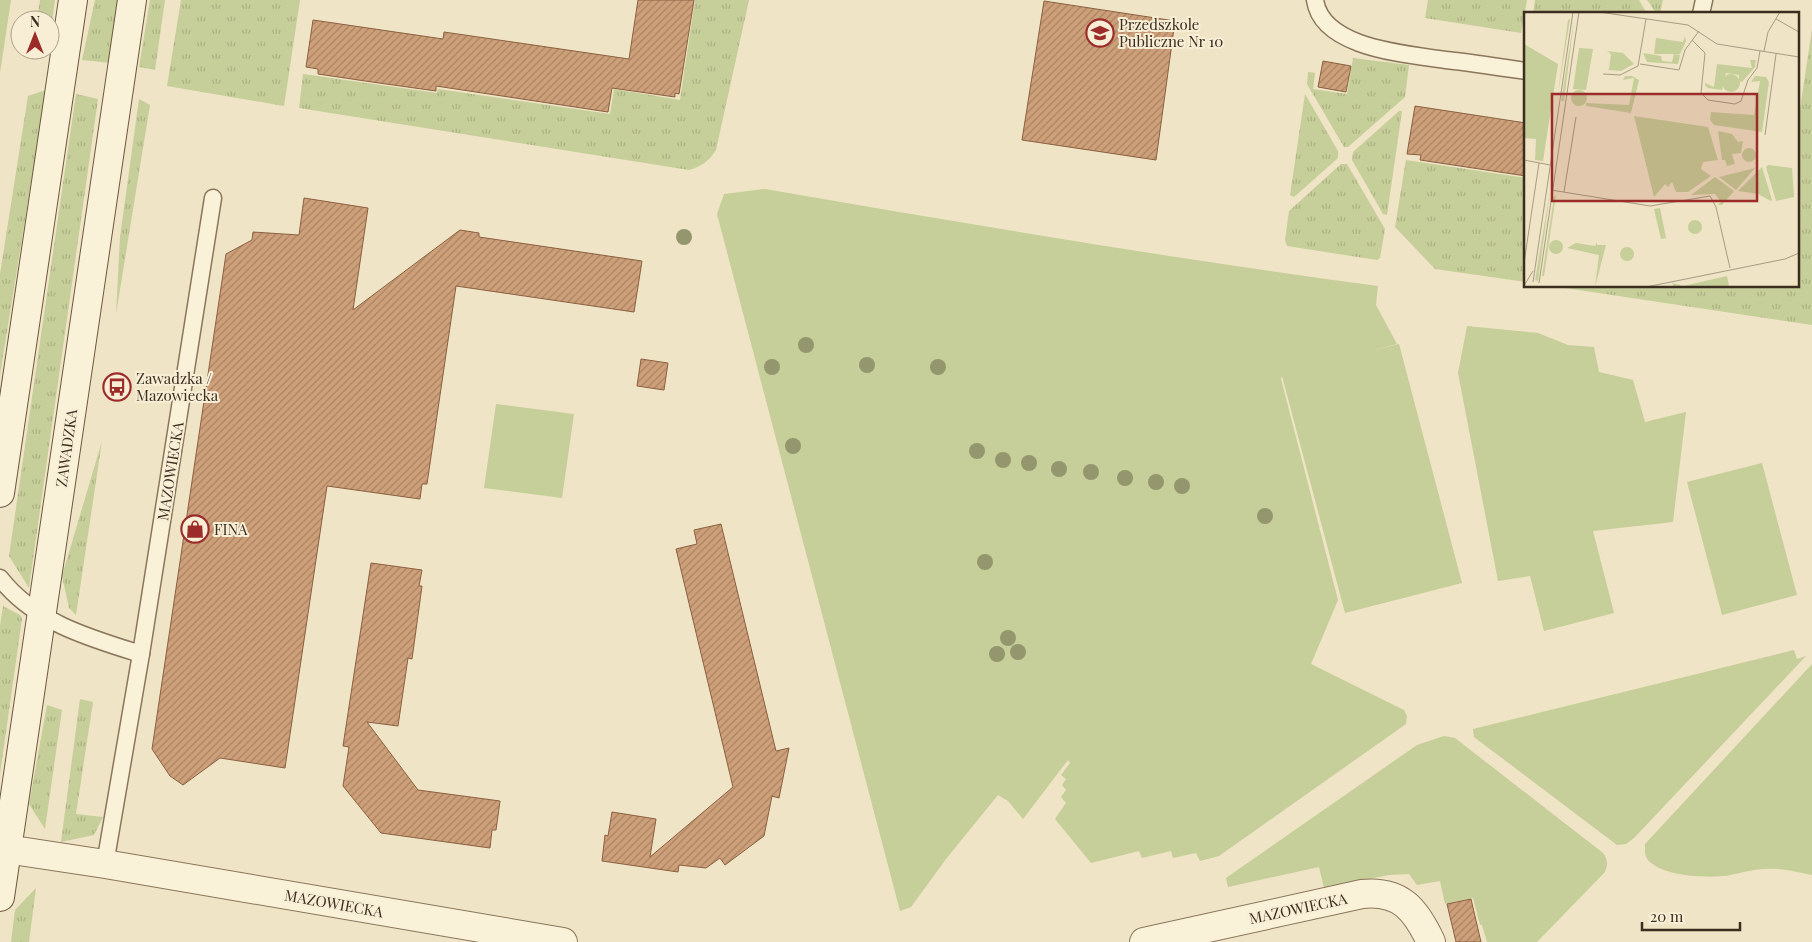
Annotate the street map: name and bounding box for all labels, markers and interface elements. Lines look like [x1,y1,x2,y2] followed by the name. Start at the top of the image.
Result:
[10,10,60,60] north arrow
[30,12,40,31] text: N
[1524,12,1800,288] inset map
[1119,14,1223,51] place label: Przedszkole Publiczne Nr 10
[1085,18,1115,48] school or university icon: Przedszkole Publiczne Nr 10
[136,368,219,405] place label: Zawadzka / Mazowiecka
[102,372,132,402] bus stop icon: Zawadzka / Mazowiecka
[51,407,81,488] street label: ZAWADZKA
[152,420,188,522] street label: MAZOWIECKA
[180,514,210,544] shop icon: FINA
[214,519,248,539] place label: FINA
[283,884,385,922] street label: MAZOWIECKA
[1247,888,1349,928] street label: MAZOWIECKA
[1642,900,1740,932] scale bar
[1650,906,1684,926] text: 20 m

